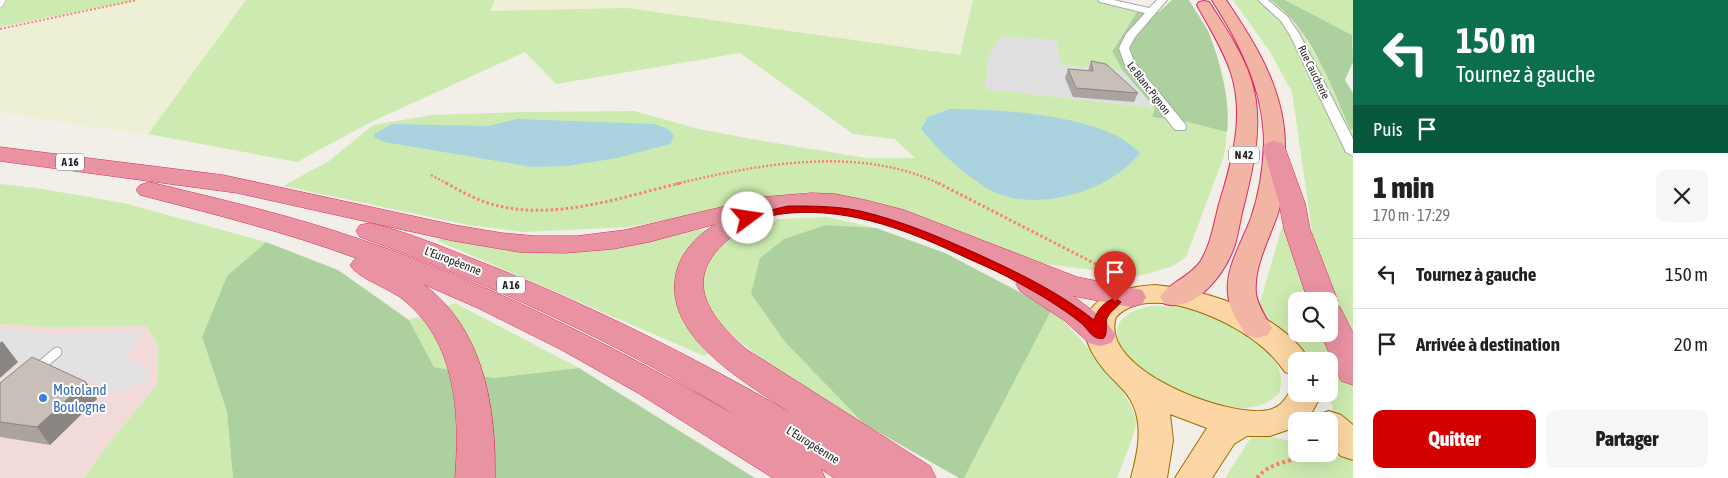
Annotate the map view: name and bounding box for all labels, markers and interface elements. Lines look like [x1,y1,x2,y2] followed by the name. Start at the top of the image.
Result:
[1373,20,1438,85] icon: left
[1456,20,1535,60] text: 150 m
[1296,43,1332,101] street label: Rue Caucherie
[1125,59,1173,117] street label: Le Blanc Pignon
[1456,61,1595,87] text: Tournez à gauche
[1413,115,1441,143] icon: arrive
[1373,118,1403,140] text: Puis
[1229,146,1259,164] road number: N 42
[56,154,84,170] road number: A 16
[1373,170,1434,204] text: 1 min
[1656,170,1708,222] button: close
[721,191,773,243] position arrow
[1373,206,1450,224] text: 170 m · 17:29
[423,244,483,278] street label: L'Européenne
[1094,251,1136,302] pin
[1101,258,1129,286] icon: arrive
[1373,260,1401,288] icon: left
[1416,263,1536,285] text: Tournez à gauche
[1665,263,1708,285] text: 150 m
[497,276,525,294] road number: A 16
[1288,292,1338,462] map controls
[1288,292,1338,342] button: search
[1373,330,1401,358] icon: arrive
[1416,333,1560,355] text: Arrivée à destination
[1674,333,1708,355] text: 20 m
[1288,352,1338,402] button: +
[53,381,107,415] place label: Motoland Boulogne
[37,392,49,404] marker: Motoland Boulogne
[1373,410,1536,468] button: Quitter
[1546,410,1708,468] button: Partager
[1288,412,1338,462] button: −
[784,423,842,467] street label: L'Européenne

